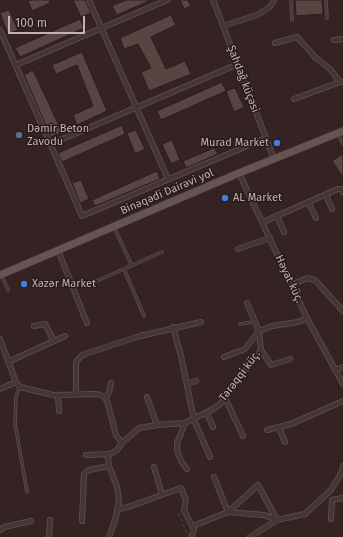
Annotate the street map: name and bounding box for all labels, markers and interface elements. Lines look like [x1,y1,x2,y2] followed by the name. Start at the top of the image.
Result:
[10,8,87,34] scale bar
[15,16,47,30] text: 100 m
[224,44,262,114] street label: Şahdağ küçəsi
[27,122,89,148] place label: Dəmir Beton Zavodu
[14,130,24,140] marker: Dəmir Beton Zavodu
[200,136,269,150] place label: Murad Market
[272,138,282,148] marker: Murad Market
[118,166,216,218] street label: Binəqədi Dairəvi yol
[233,191,282,205] place label: AL Market
[220,193,230,203] marker: AL Market
[272,253,306,305] street label: Həyat küç.
[32,277,96,291] place label: Xəzər Market
[19,279,29,289] marker: Xəzər Market
[217,348,263,404] street label: Tərəqqi küç.

